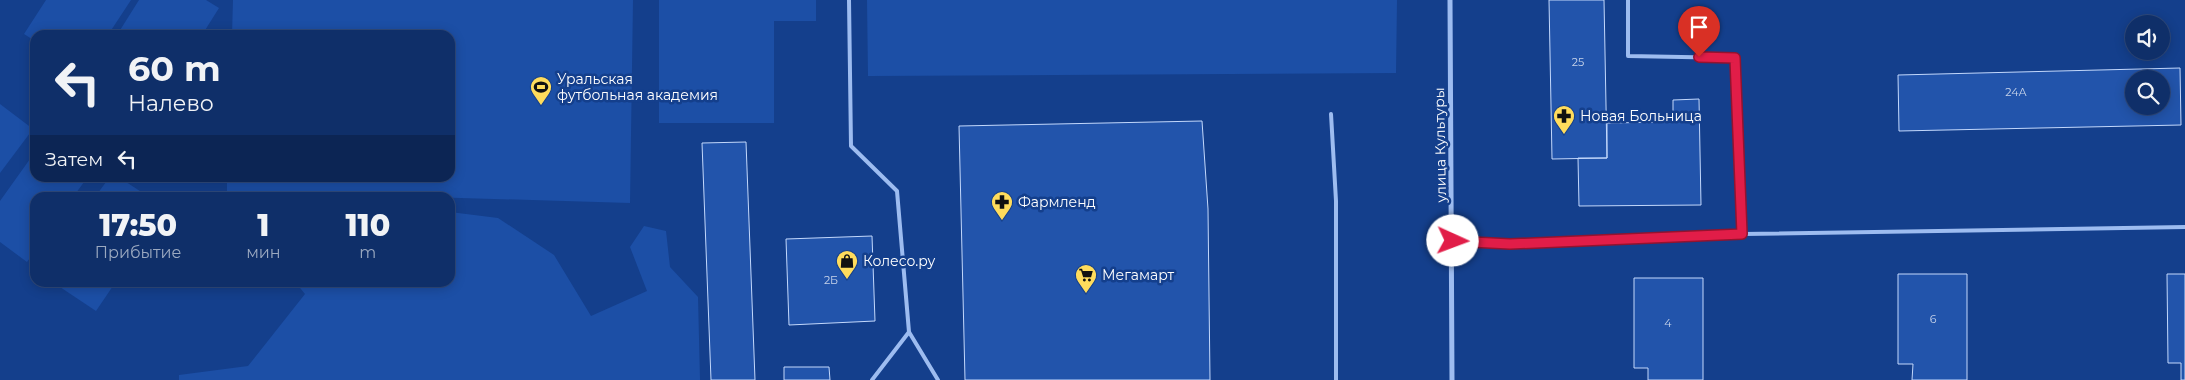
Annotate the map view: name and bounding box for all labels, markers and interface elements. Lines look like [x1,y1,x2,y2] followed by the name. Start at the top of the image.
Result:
[1678,6,1720,57] pin
[1685,13,1713,41] icon: arrive
[2125,15,2170,115] map controls
[2125,15,2170,60] button: sound
[128,47,221,90] text: 60 m
[45,50,110,115] icon: left
[1572,55,1584,69] house number: 25
[557,70,718,104] place label: Уральская футбольная академия
[2125,70,2170,115] button: search
[529,75,553,106] sports icon: Уральская футбольная академия
[2005,85,2028,99] house number: 24А
[1430,87,1450,204] street label: улица Культуры
[128,90,214,117] text: Налево
[1552,104,1576,135] pharmacy icon: Новая Больница
[1580,107,1702,125] place label: Новая Больница
[113,145,141,173] icon: left
[45,148,103,171] text: Затем
[990,190,1014,221] pharmacy icon: Фармленд
[1018,193,1096,211] place label: Фармленд
[99,207,177,244] text: 17:50
[257,207,270,244] text: 1
[345,207,390,244] text: 110
[1426,214,1478,266] position arrow
[95,243,181,262] text: Прибытие
[246,243,281,262] text: мин
[359,243,376,262] text: m
[835,249,859,280] shop icon: Колесо.ру
[863,252,936,270] place label: Колесо.ру
[1074,263,1098,294] supermarket icon: Мегамарт
[1102,266,1174,284] place label: Мегамарт
[824,273,838,287] house number: 2Б
[1930,312,1937,326] house number: 6
[1664,316,1672,330] house number: 4

